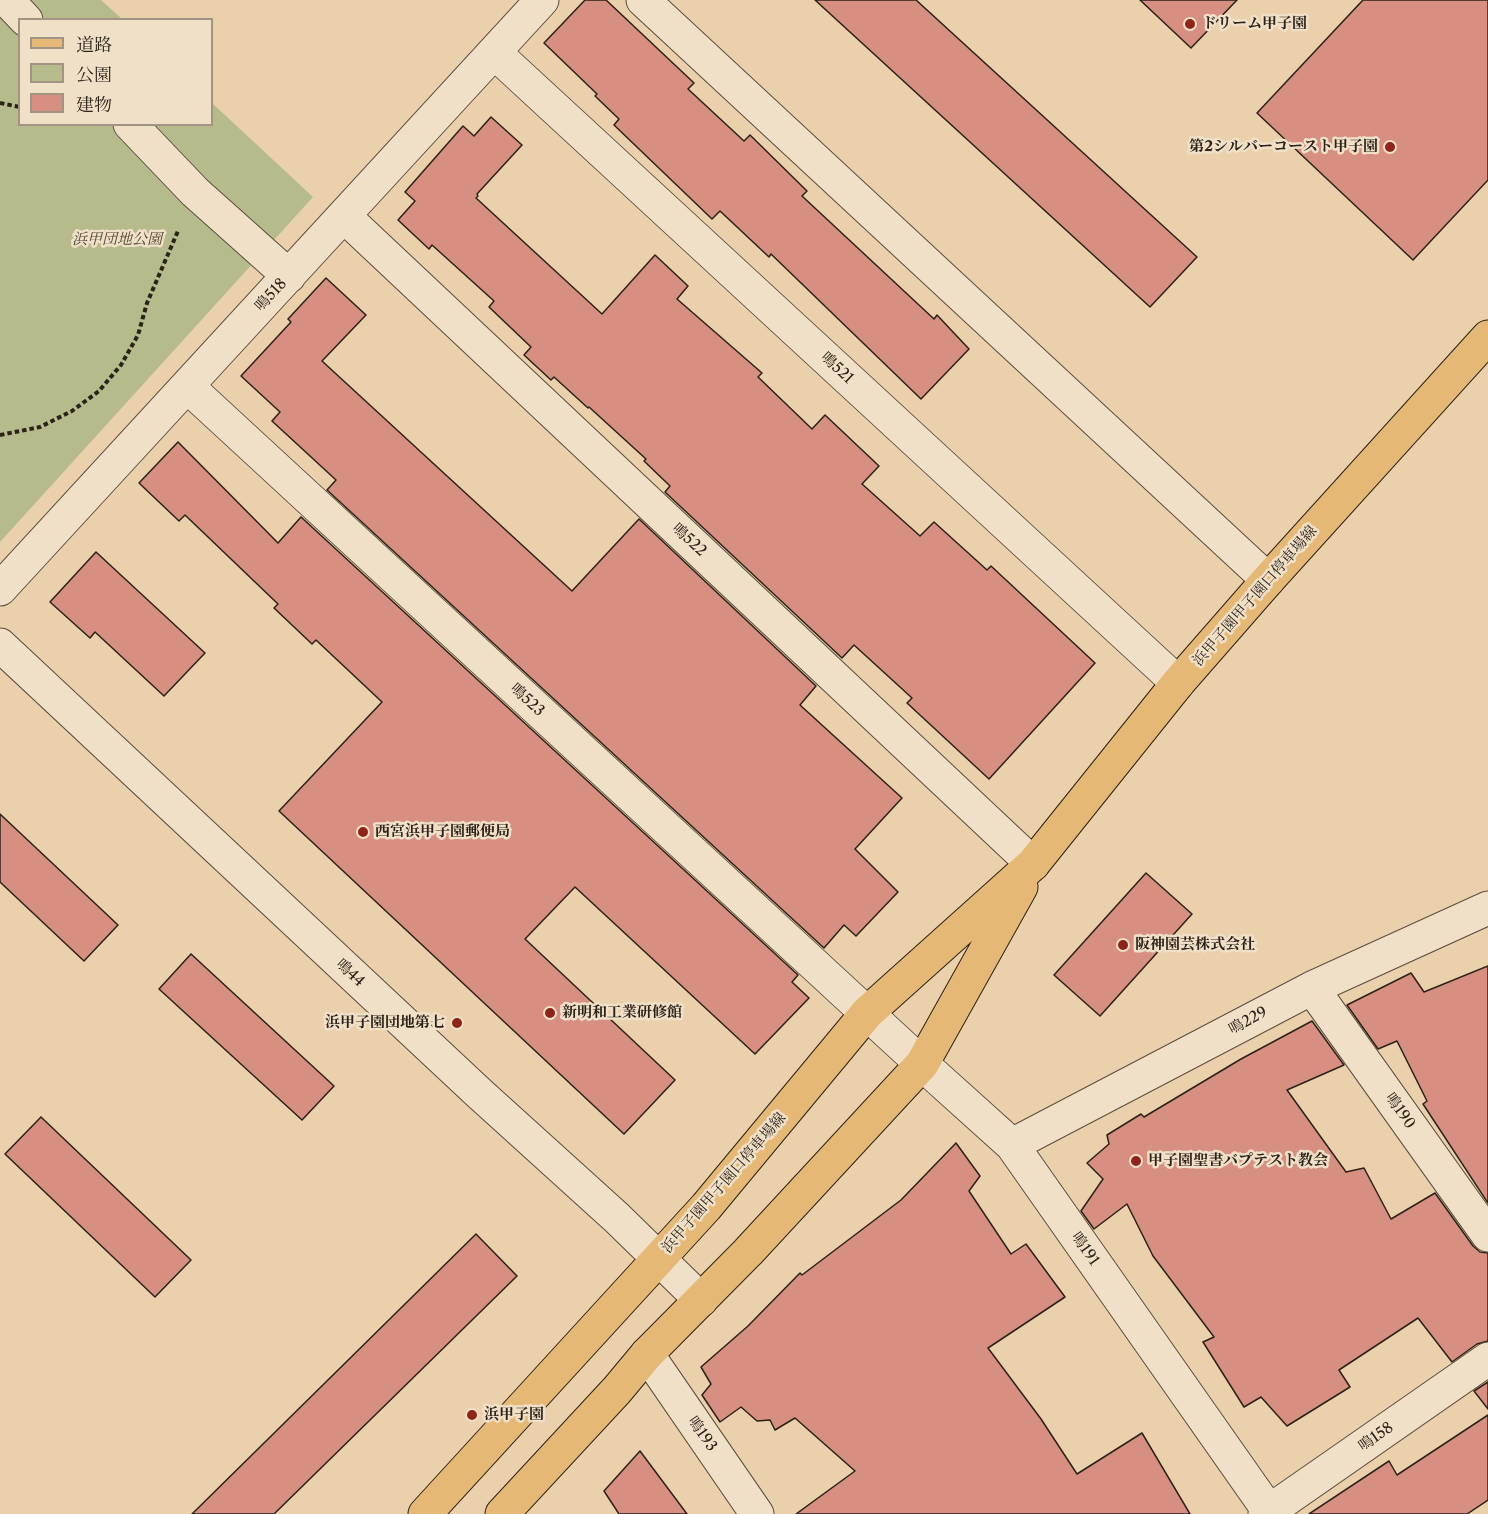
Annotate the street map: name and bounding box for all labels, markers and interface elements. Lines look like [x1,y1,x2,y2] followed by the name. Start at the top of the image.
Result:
[1202,15,1307,33] place label: ドリーム甲子園
[1183,17,1197,31] marker: ドリーム甲子園
[18,18,213,126] legend
[76,34,112,56] text: 道路
[76,64,112,86] text: 公園
[76,94,112,116] text: 建物
[1189,138,1378,156] place label: 第2シルバーコースト甲子園
[1383,140,1397,154] marker: 第2シルバーコースト甲子園
[72,231,162,249] park label: 浜甲団地公園
[251,275,291,315] street label: 鳴518
[817,348,857,388] street label: 鳴521
[668,520,710,560] street label: 鳴522
[1189,522,1321,670] street label: 浜甲子園甲子園口停車場線
[506,680,548,720] street label: 鳴523
[375,823,510,841] place label: 西宮浜甲子園郵便局
[356,825,370,839] marker: 西宮浜甲子園郵便局
[1135,936,1255,954] place label: 阪神園芸株式会社
[1116,938,1130,952] marker: 阪神園芸株式会社
[332,955,368,991] street label: 鳴44
[1226,1003,1270,1039] street label: 鳴229
[562,1004,682,1022] place label: 新明和工業研修館
[543,1006,557,1020] marker: 新明和工業研修館
[325,1014,445,1032] place label: 浜甲子園団地第七
[450,1016,464,1030] marker: 浜甲子園団地第七
[1381,1090,1419,1132] street label: 鳴190
[658,1109,790,1257] street label: 浜甲子園甲子園口停車場線
[1148,1152,1328,1170] place label: 甲子園聖書バプテスト教会
[1129,1154,1143,1168] marker: 甲子園聖書バプテスト教会
[1067,1229,1103,1269] street label: 鳴191
[484,1406,544,1424] place label: 浜甲子園
[465,1408,479,1422] marker: 浜甲子園
[684,1413,720,1455] street label: 鳴193
[1355,1419,1397,1455] street label: 鳴158

